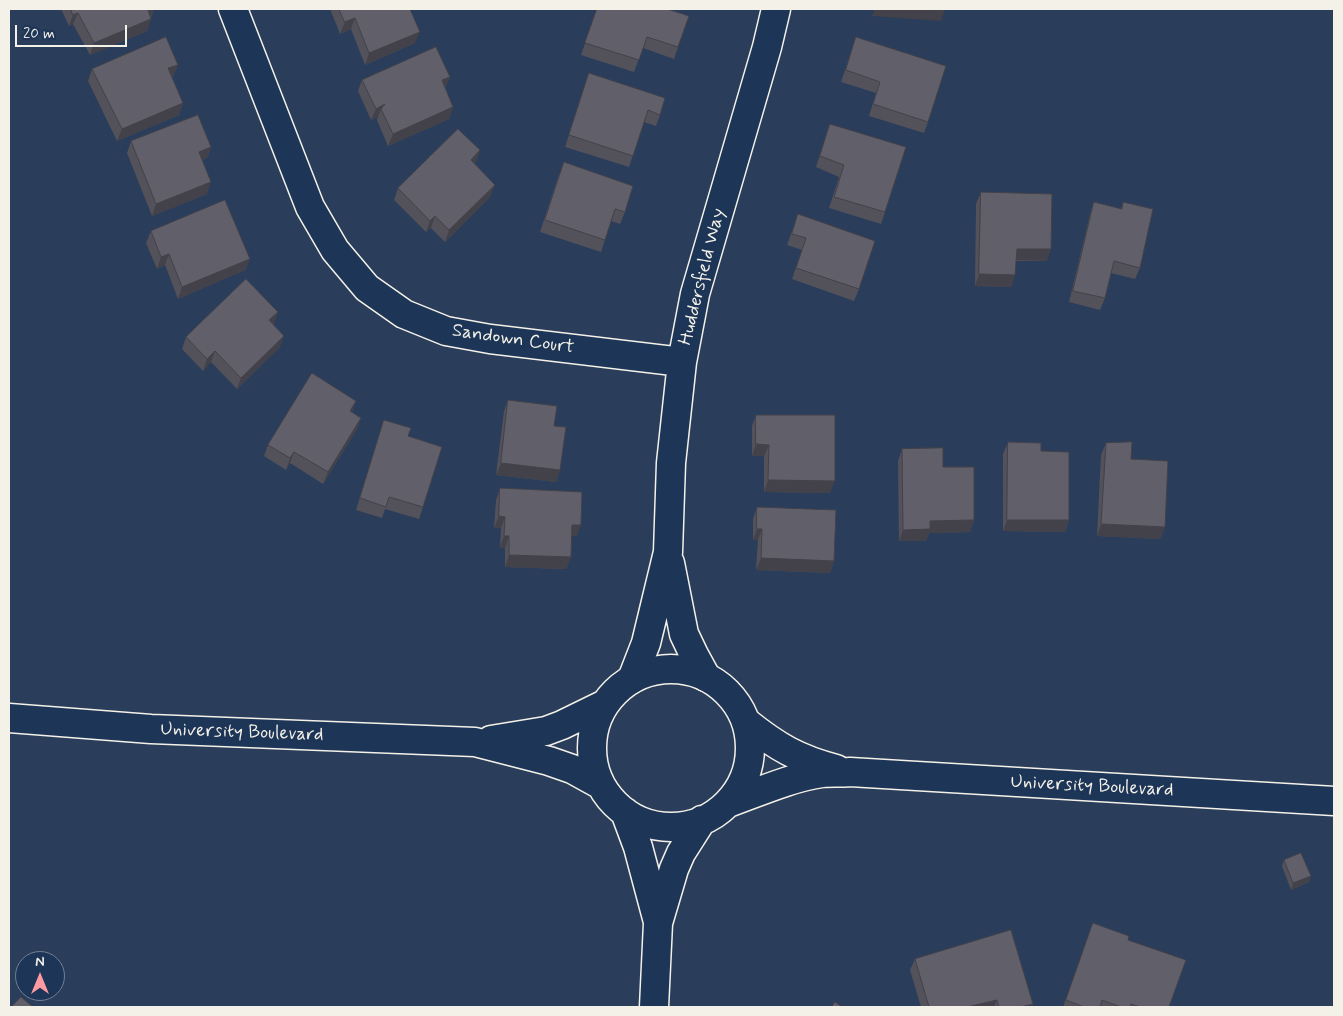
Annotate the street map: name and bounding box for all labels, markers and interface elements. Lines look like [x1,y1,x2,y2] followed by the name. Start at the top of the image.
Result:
[18,15,130,47] scale bar
[23,24,55,44] text: 20 m
[675,206,731,348] street label: Huddersfield Way
[450,320,576,360] street label: Sandown Court
[160,719,324,747] street label: University Boulevard
[1010,771,1174,803] street label: University Boulevard
[15,951,65,1001] north arrow
[35,953,45,971] text: N

